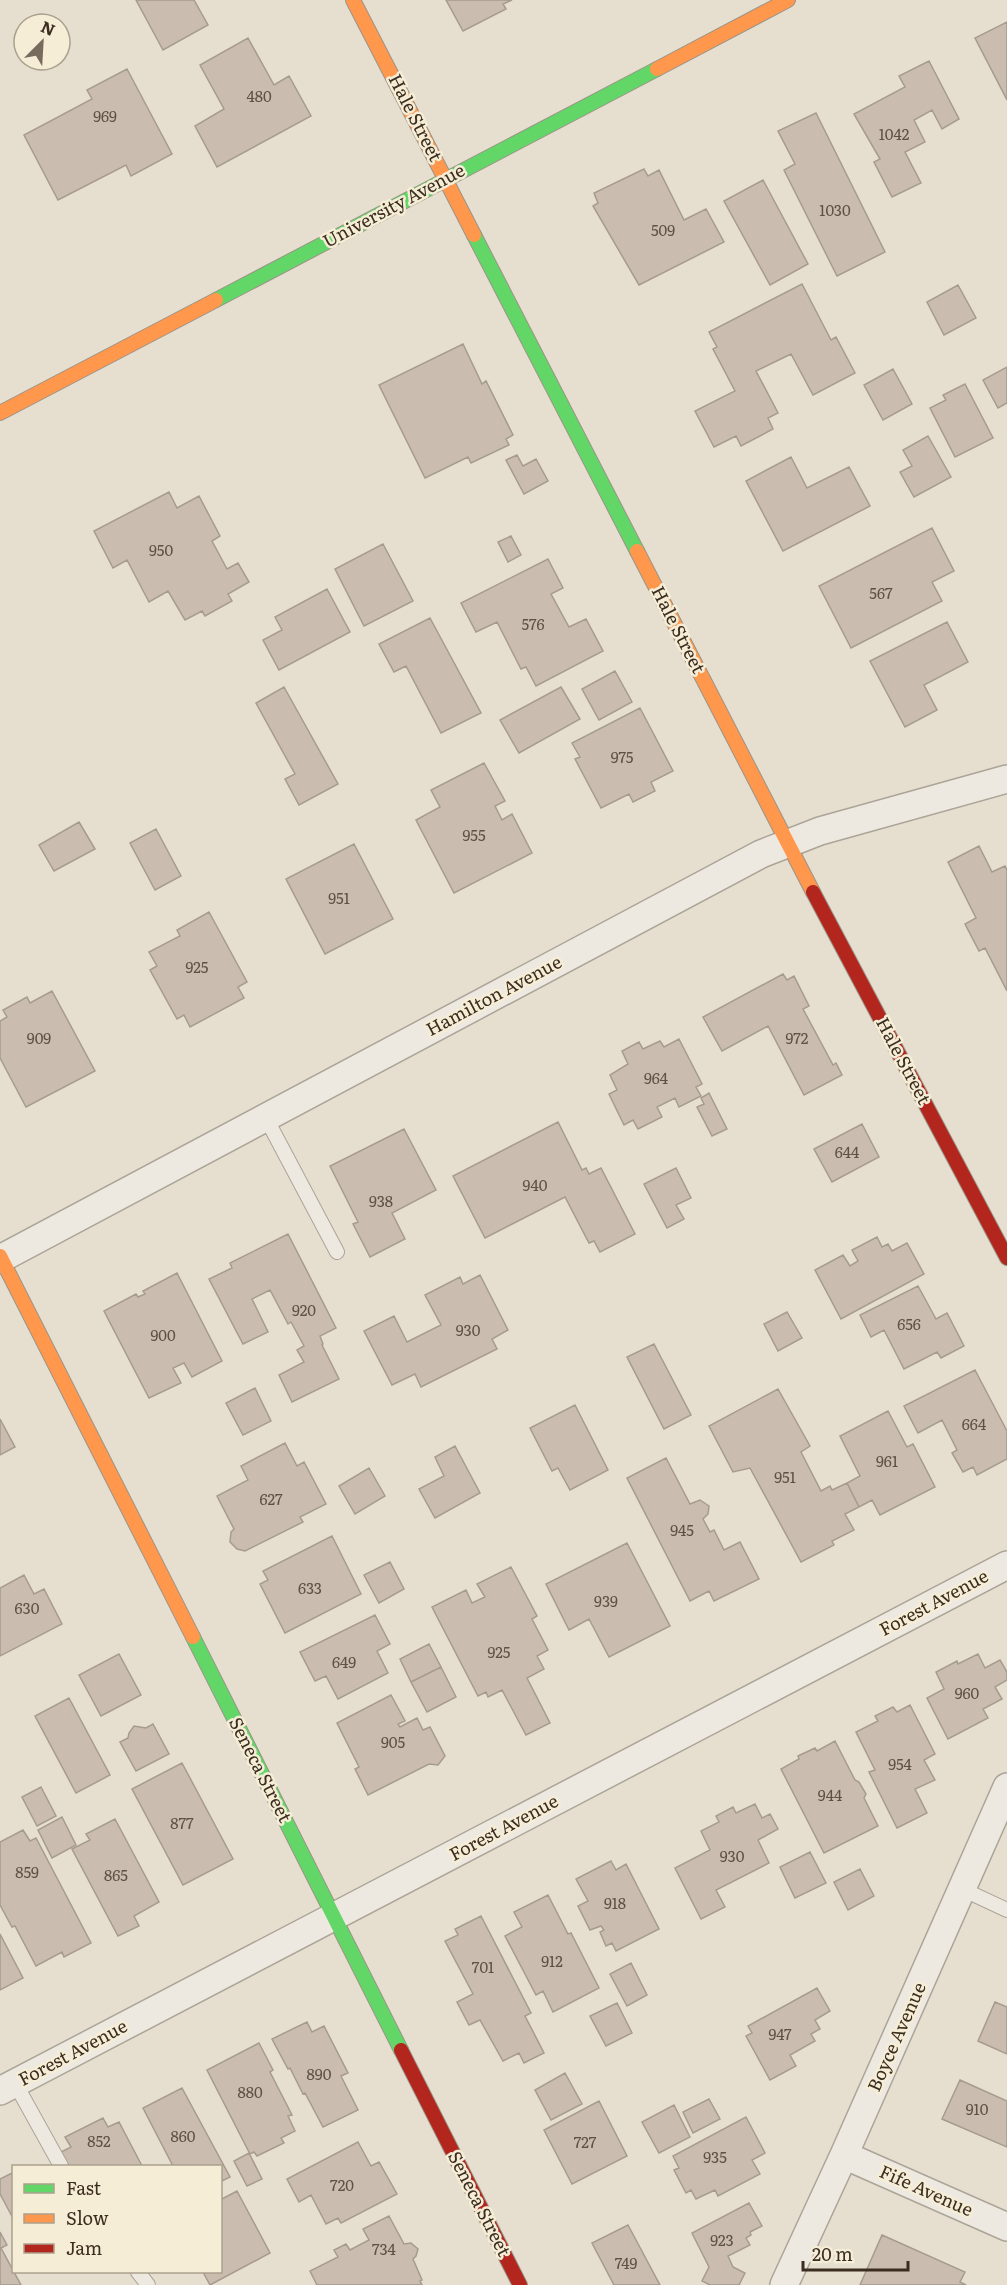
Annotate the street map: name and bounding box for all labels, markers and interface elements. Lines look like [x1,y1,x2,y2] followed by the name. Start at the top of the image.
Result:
[12,12,72,72] north arrow
[37,14,60,41] text: N
[383,69,450,166] street label: Hale Street
[246,84,272,107] house number: 480
[93,104,117,127] house number: 969
[879,122,910,145] house number: 1042
[317,156,469,254] street label: University Avenue
[819,198,851,221] house number: 1030
[651,218,675,241] house number: 509
[149,538,173,561] house number: 950
[646,581,713,678] street label: Hale Street
[869,581,893,604] house number: 567
[521,612,545,635] house number: 576
[611,745,634,768] house number: 975
[462,823,486,846] house number: 955
[328,886,350,909] house number: 951
[421,947,566,1042] street label: Hamilton Avenue
[186,955,209,978] house number: 925
[870,1012,939,1109] street label: Hale Street
[27,1026,51,1049] house number: 909
[786,1026,809,1049] house number: 972
[644,1066,668,1089] house number: 964
[835,1140,859,1163] house number: 644
[523,1173,548,1196] house number: 940
[369,1189,393,1212] house number: 938
[292,1298,316,1321] house number: 920
[897,1312,921,1335] house number: 656
[456,1318,481,1341] house number: 930
[150,1323,176,1346] house number: 900
[962,1412,986,1435] house number: 664
[876,1449,898,1472] house number: 961
[774,1465,796,1488] house number: 951
[259,1487,283,1510] house number: 627
[670,1518,694,1541] house number: 945
[874,1562,993,1642] street label: Forest Avenue
[298,1576,322,1599] house number: 633
[594,1589,618,1612] house number: 939
[15,1596,40,1619] house number: 630
[488,1640,511,1663] house number: 925
[332,1650,356,1673] house number: 649
[955,1681,980,1704] house number: 960
[223,1712,300,1827] street label: Seneca Street
[381,1730,405,1753] house number: 905
[888,1752,912,1775] house number: 954
[818,1783,842,1806] house number: 944
[444,1787,563,1867] street label: Forest Avenue
[170,1811,194,1834] house number: 877
[720,1844,745,1867] house number: 930
[15,1860,39,1883] house number: 859
[104,1863,128,1886] house number: 865
[604,1891,626,1914] house number: 918
[541,1949,563,1972] house number: 912
[472,1955,494,1978] house number: 701
[859,1977,932,2095] street label: Boyce Avenue
[13,2012,132,2092] street label: Forest Avenue
[768,2022,792,2045] house number: 947
[307,2062,332,2085] house number: 890
[237,2080,263,2103] house number: 880
[966,2097,989,2120] house number: 910
[171,2124,196,2147] house number: 860
[87,2129,111,2152] house number: 852
[574,2130,597,2153] house number: 727
[703,2145,727,2168] house number: 935
[442,2146,519,2261] street label: Seneca Street
[875,2157,978,2222] street label: Fife Avenue
[12,2165,222,2273] legend
[330,2173,354,2196] house number: 720
[66,2174,102,2201] text: Fast
[66,2204,109,2231] text: Slow
[710,2228,734,2251] house number: 923
[66,2234,102,2261] text: Jam
[803,2234,908,2272] scale bar
[372,2237,396,2260] house number: 734
[812,2240,853,2267] text: 20 m
[615,2251,637,2274] house number: 749

